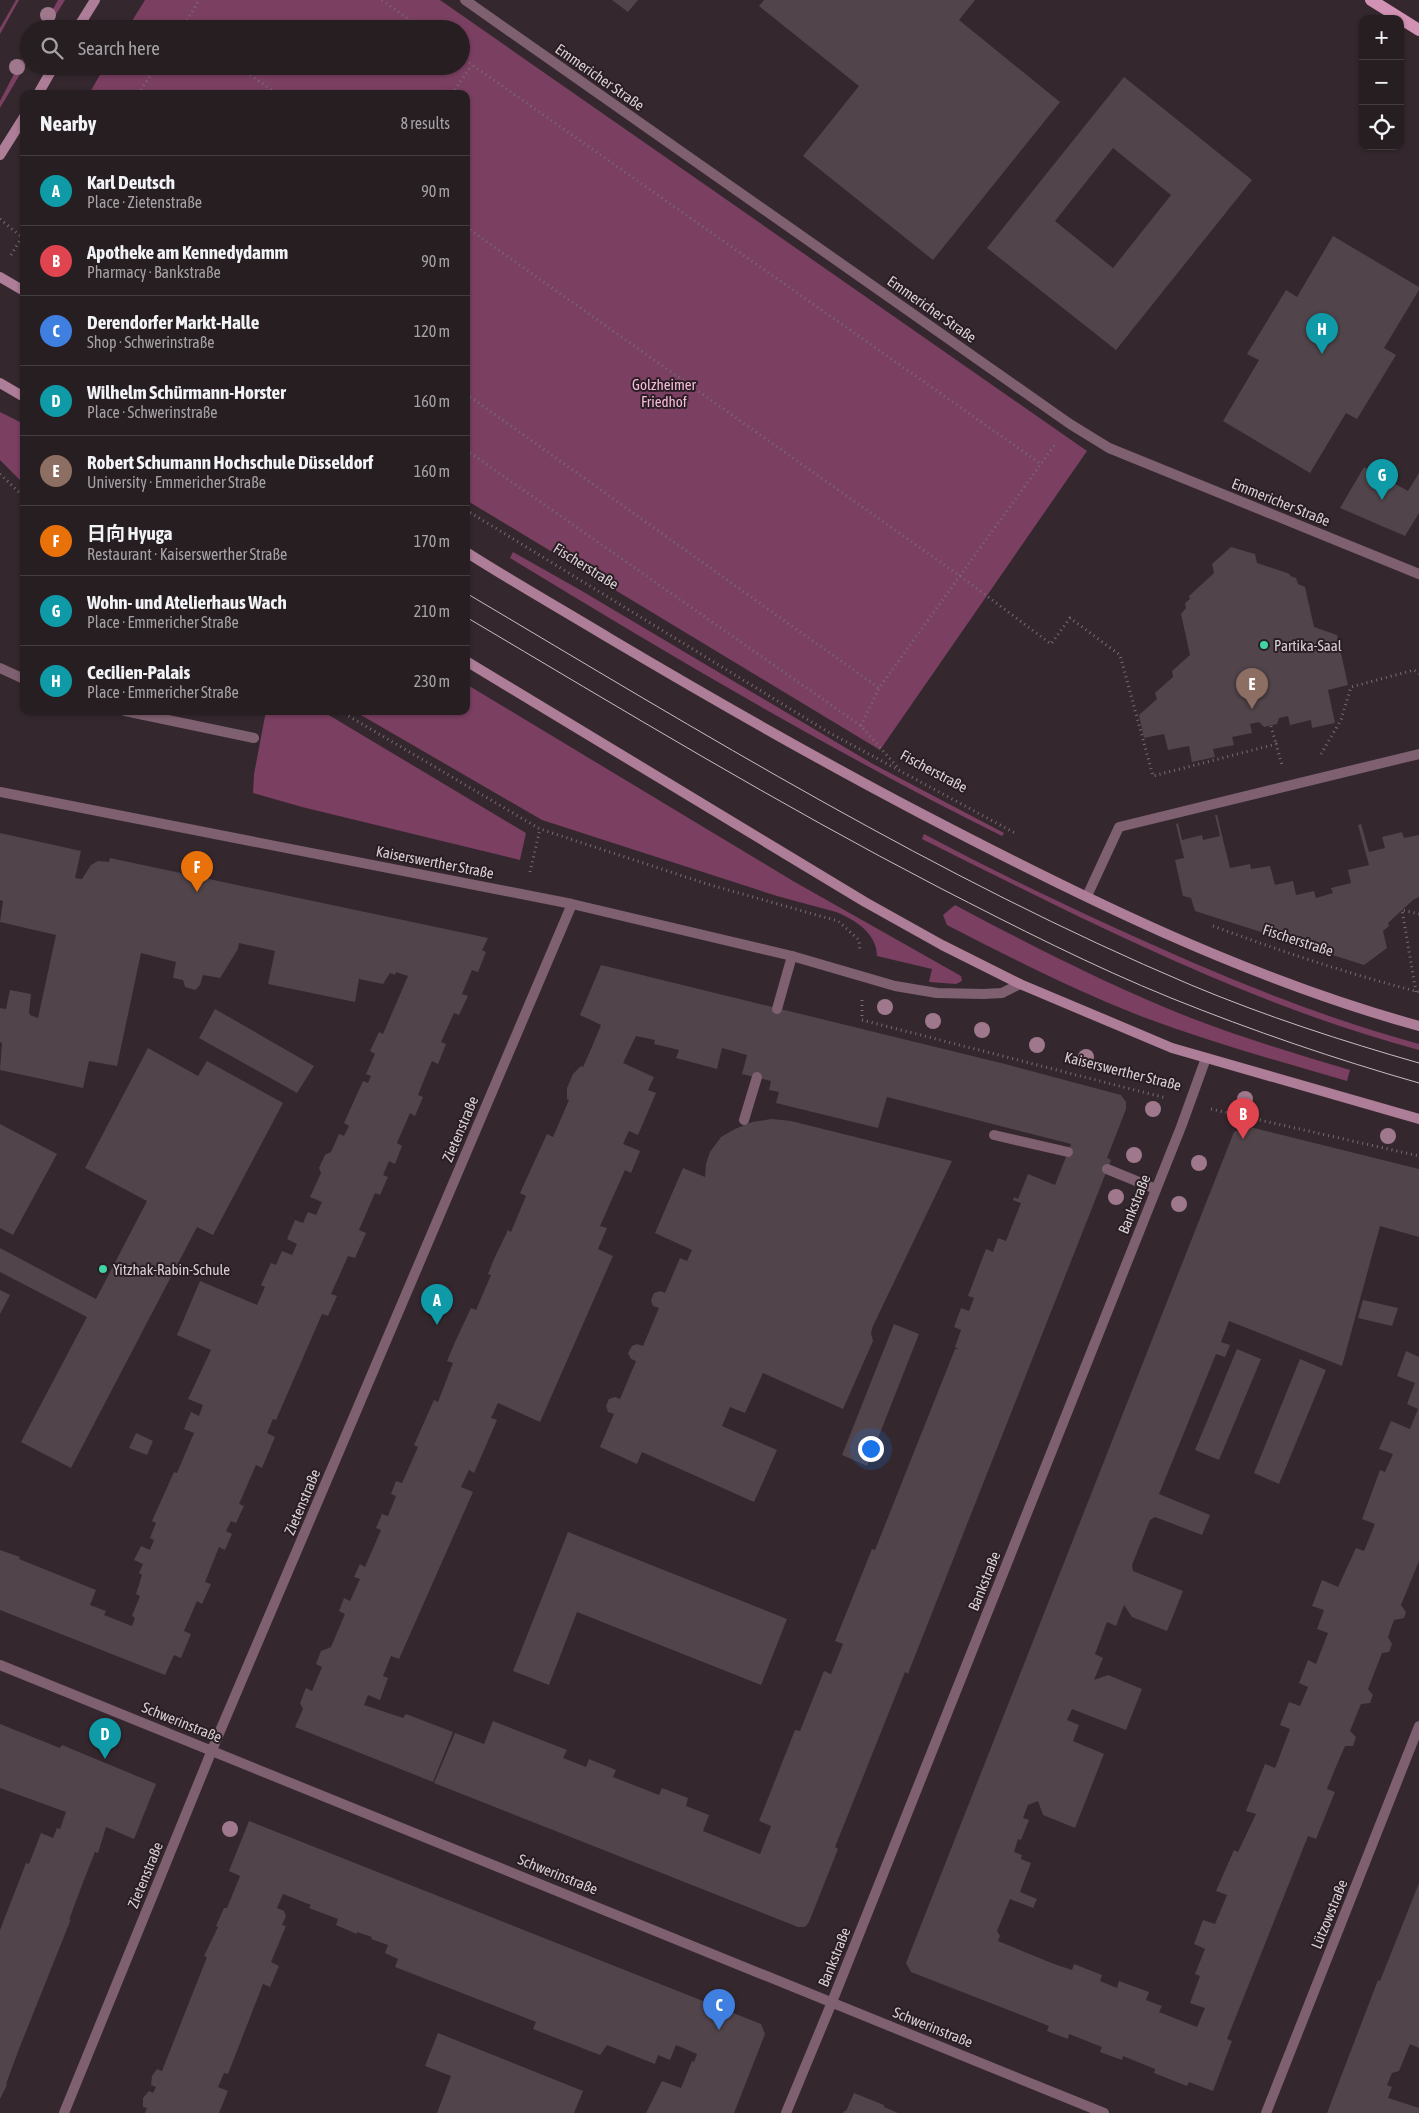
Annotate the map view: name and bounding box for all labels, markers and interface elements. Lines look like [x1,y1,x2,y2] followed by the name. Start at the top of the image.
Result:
[1359,15,1404,150] map controls
[1359,15,1404,60] button: +
[20,20,470,75] search box
[38,34,66,62] icon: search
[78,37,160,59] text: Search here
[552,40,648,114] street label: Emmericher Straße
[1359,60,1404,105] button: −
[1359,105,1404,150] button: locate
[40,111,96,135] text: Nearby
[400,114,450,132] text: 8 results
[87,171,175,193] text: Karl Deutsch
[52,182,60,200] text: A
[421,182,450,200] text: 90 m
[87,193,202,211] text: Place · Zietenstraße
[87,241,288,263] text: Apotheke am Kennedydamm
[52,252,60,270] text: B
[421,252,450,270] text: 90 m
[87,263,221,281] text: Pharmacy · Bankstraße
[884,272,980,346] street label: Emmericher Straße
[87,311,259,333] text: Derendorfer Markt-Halle
[1306,313,1338,354] pin: H
[52,322,60,340] text: C
[414,322,450,340] text: 120 m
[87,333,215,351] text: Shop · Schwerinstraße
[632,376,697,410] park label: Golzheimer Friedhof
[87,381,286,403] text: Wilhelm Schürmann-Horster
[52,392,60,410] text: D
[414,392,450,410] text: 160 m
[87,403,218,421] text: Place · Schwerinstraße
[87,451,373,473] text: Robert Schumann Hochschule Düsseldorf
[1366,459,1398,500] pin: G
[53,462,59,480] text: E
[414,462,450,480] text: 160 m
[87,473,266,491] text: University · Emmericher Straße
[1229,475,1333,530] street label: Emmericher Straße
[87,522,172,544] text: 日向 Hyuga
[53,532,59,550] text: F
[414,532,450,550] text: 170 m
[550,539,622,593] street label: Fischerstraße
[87,545,287,563] text: Restaurant · Kaiserswerther Straße
[87,591,287,613] text: Wohn- und Atelierhaus Wach
[52,602,60,620] text: G
[414,602,450,620] text: 210 m
[87,613,239,631] text: Place · Emmericher Straße
[1274,637,1342,654] place label: Partika-Saal
[1258,639,1270,651] marker: Partika-Saal
[87,661,190,683] text: Cecilien-Palais
[1236,668,1268,709] pin: E
[51,672,61,690] text: H
[414,672,450,690] text: 230 m
[87,683,239,701] text: Place · Emmericher Straße
[898,746,971,796] street label: Fischerstraße
[375,842,496,882] street label: Kaiserswerther Straße
[181,851,213,892] pin: F
[1260,921,1336,959] street label: Fischerstraße
[1063,1048,1183,1094] street label: Kaiserswerther Straße
[439,1093,482,1164] street label: Zietenstraße
[1227,1098,1259,1139] pin: B
[1114,1172,1154,1236] street label: Bankstraße
[113,1261,230,1278] place label: Yitzhak-Rabin-Schule
[97,1263,109,1275] marker: Yitzhak-Rabin-Schule
[421,1284,453,1325] pin: A
[858,1436,884,1462] your location
[281,1466,324,1537] street label: Zietenstraße
[964,1549,1004,1613] street label: Bankstraße
[140,1698,225,1746] street label: Schwerinstraße
[89,1718,121,1759] pin: D
[124,1839,166,1911] street label: Zietenstraße
[516,1850,601,1898] street label: Schwerinstraße
[1307,1877,1351,1951] street label: Lützowstraße
[814,1925,854,1989] street label: Bankstraße
[703,1989,735,2030] pin: C
[891,2003,976,2051] street label: Schwerinstraße

